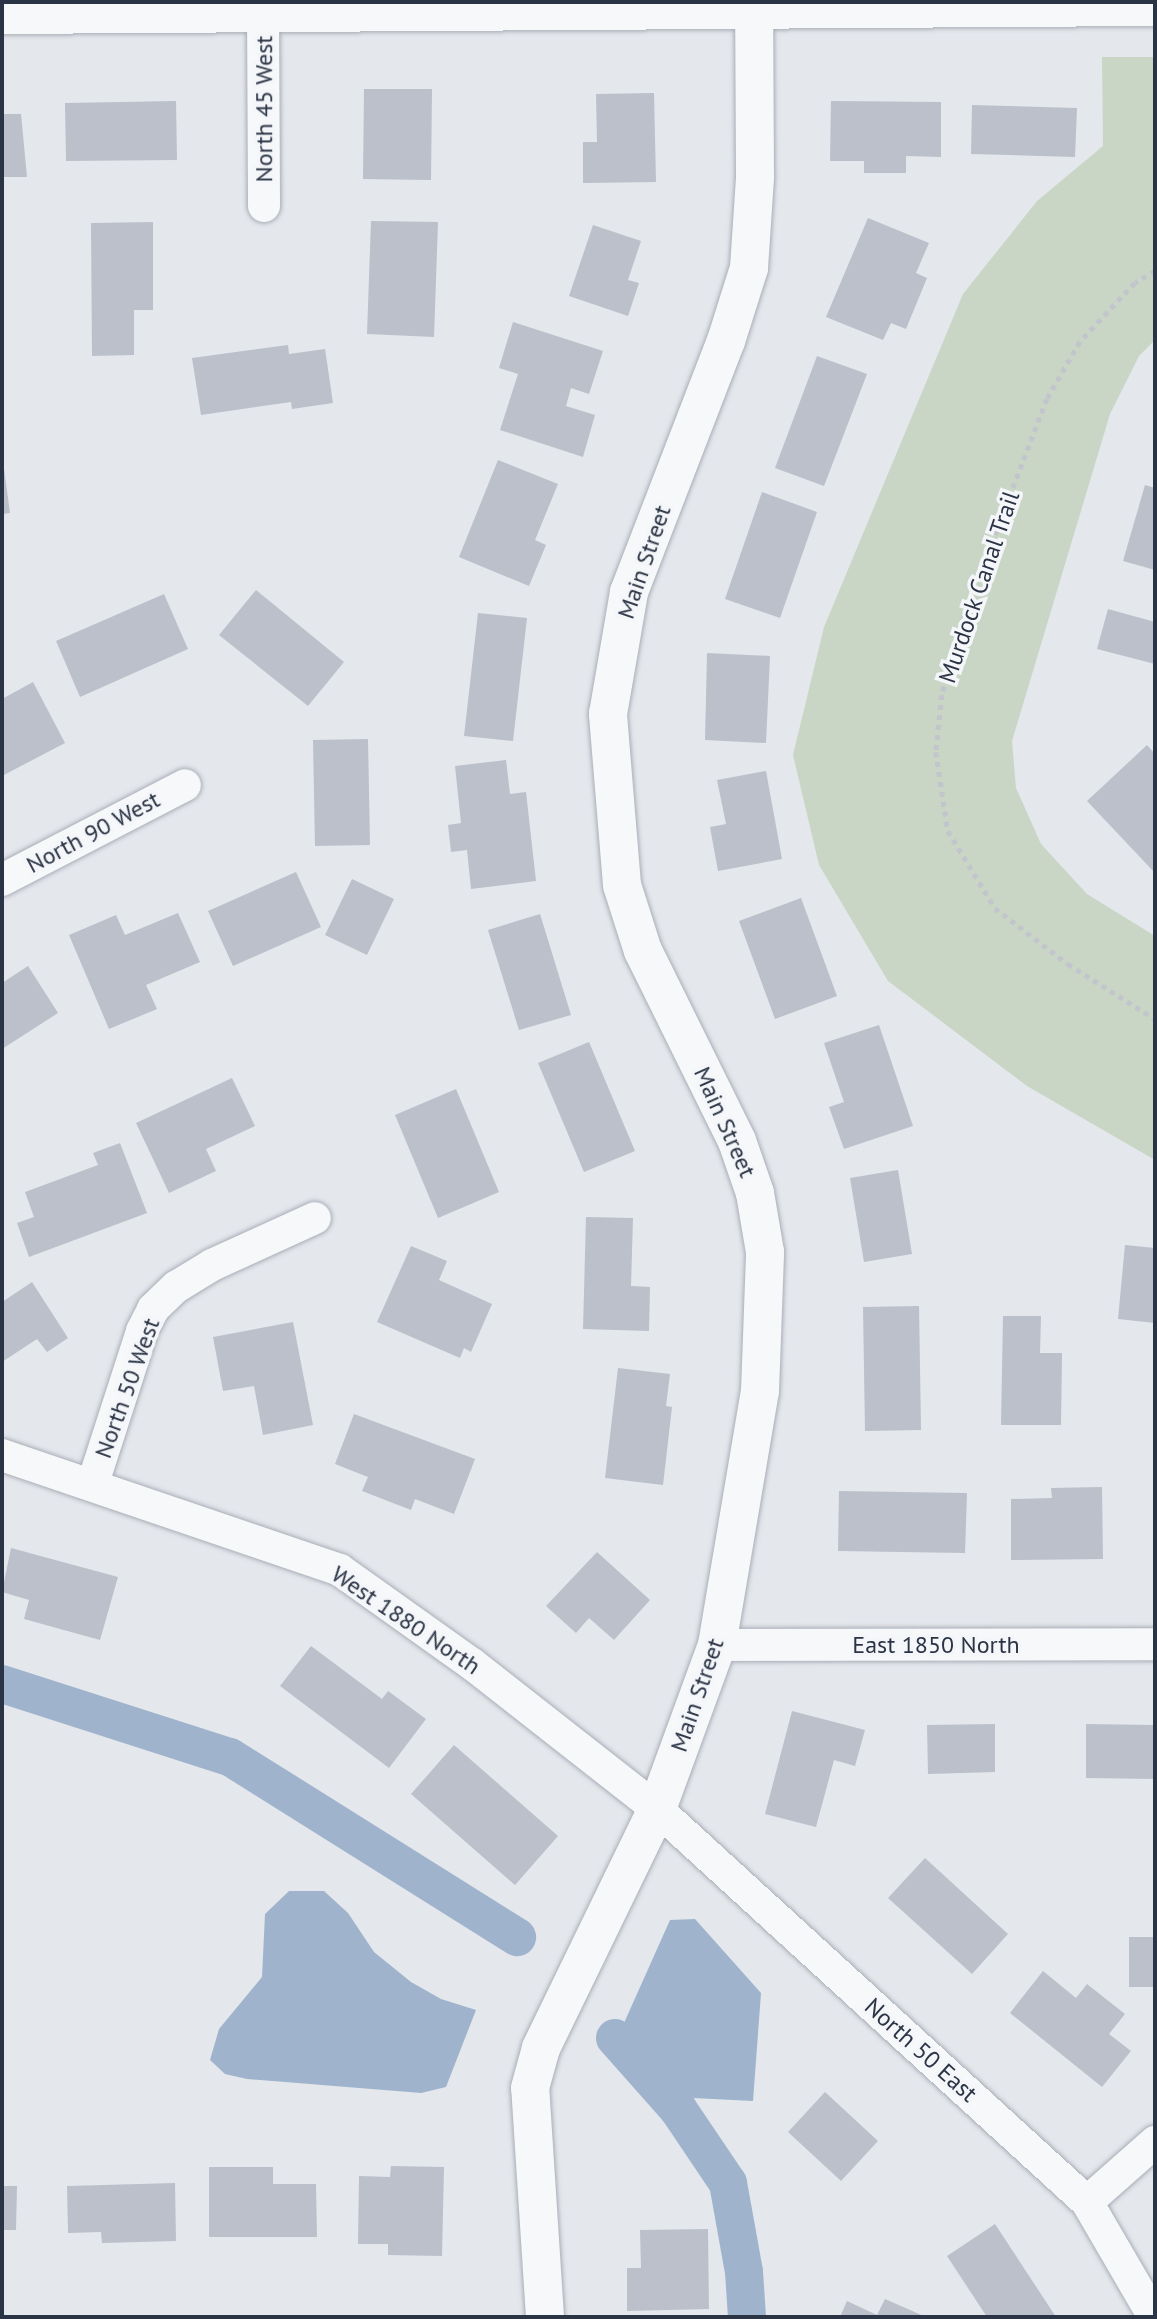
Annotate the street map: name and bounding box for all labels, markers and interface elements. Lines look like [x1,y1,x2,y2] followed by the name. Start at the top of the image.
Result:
[250,35,278,183] street label: North 45 West
[932,487,1026,687] street label: Murdock Canal Trail
[611,501,677,623] street label: Main Street
[21,785,165,879] street label: North 90 West
[688,1062,762,1182] street label: Main Street
[88,1314,166,1462] street label: North 50 West
[326,1560,486,1680] street label: West 1880 North
[852,1631,1020,1659] street label: East 1850 North
[664,1634,730,1756] street label: Main Street
[859,1992,983,2108] street label: North 50 East

